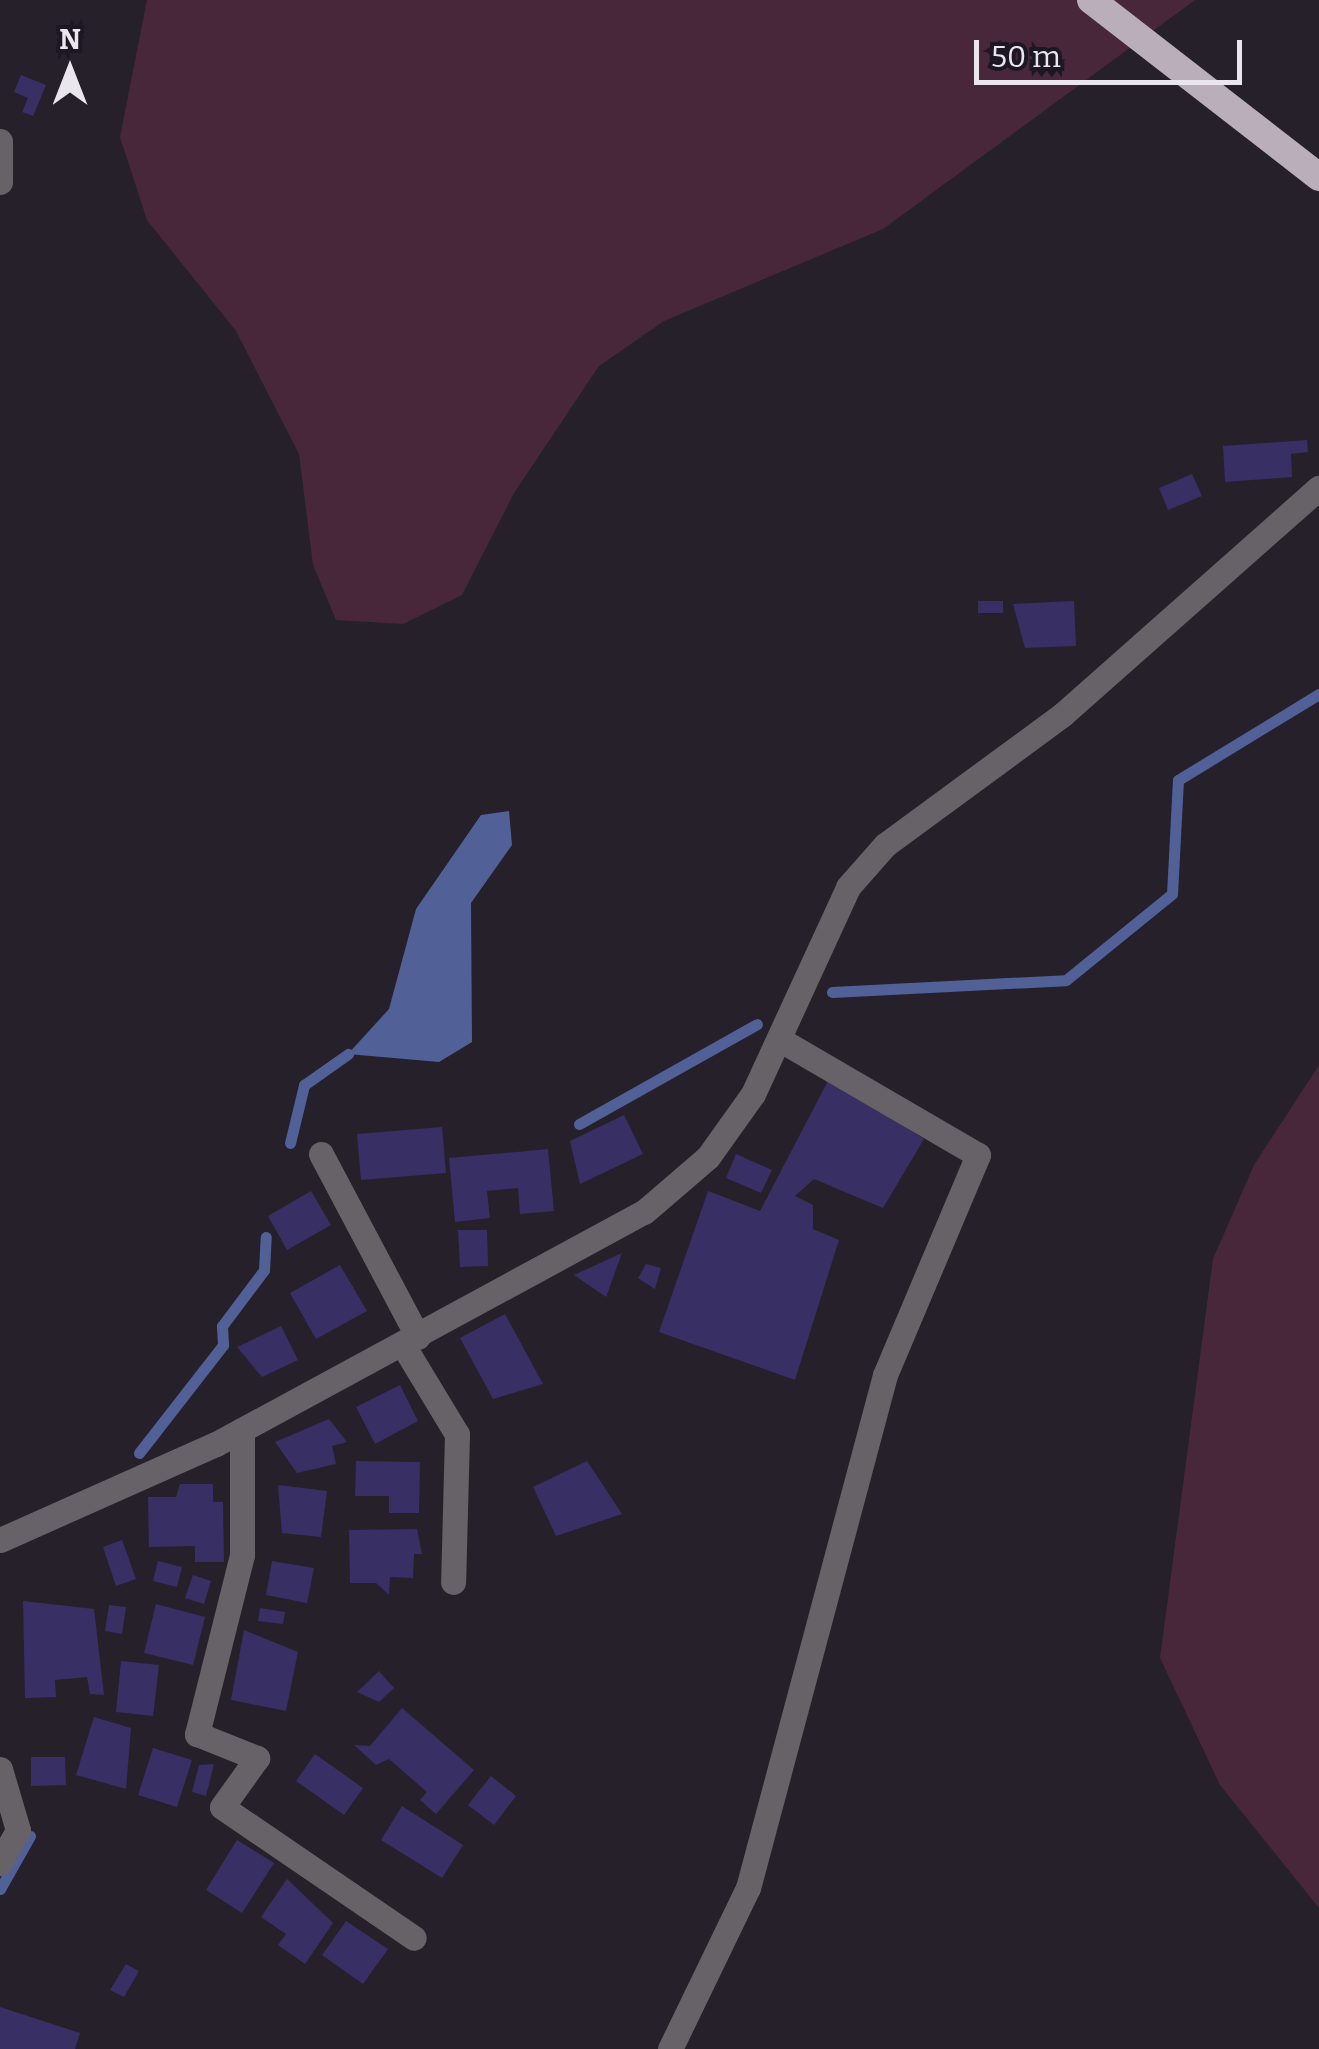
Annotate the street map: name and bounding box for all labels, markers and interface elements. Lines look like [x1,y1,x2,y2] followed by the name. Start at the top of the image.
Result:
[20,20,120,120] north arrow
[979,20,1246,82] scale bar
[59,23,81,56] text: N
[991,39,1061,75] text: 50 m

